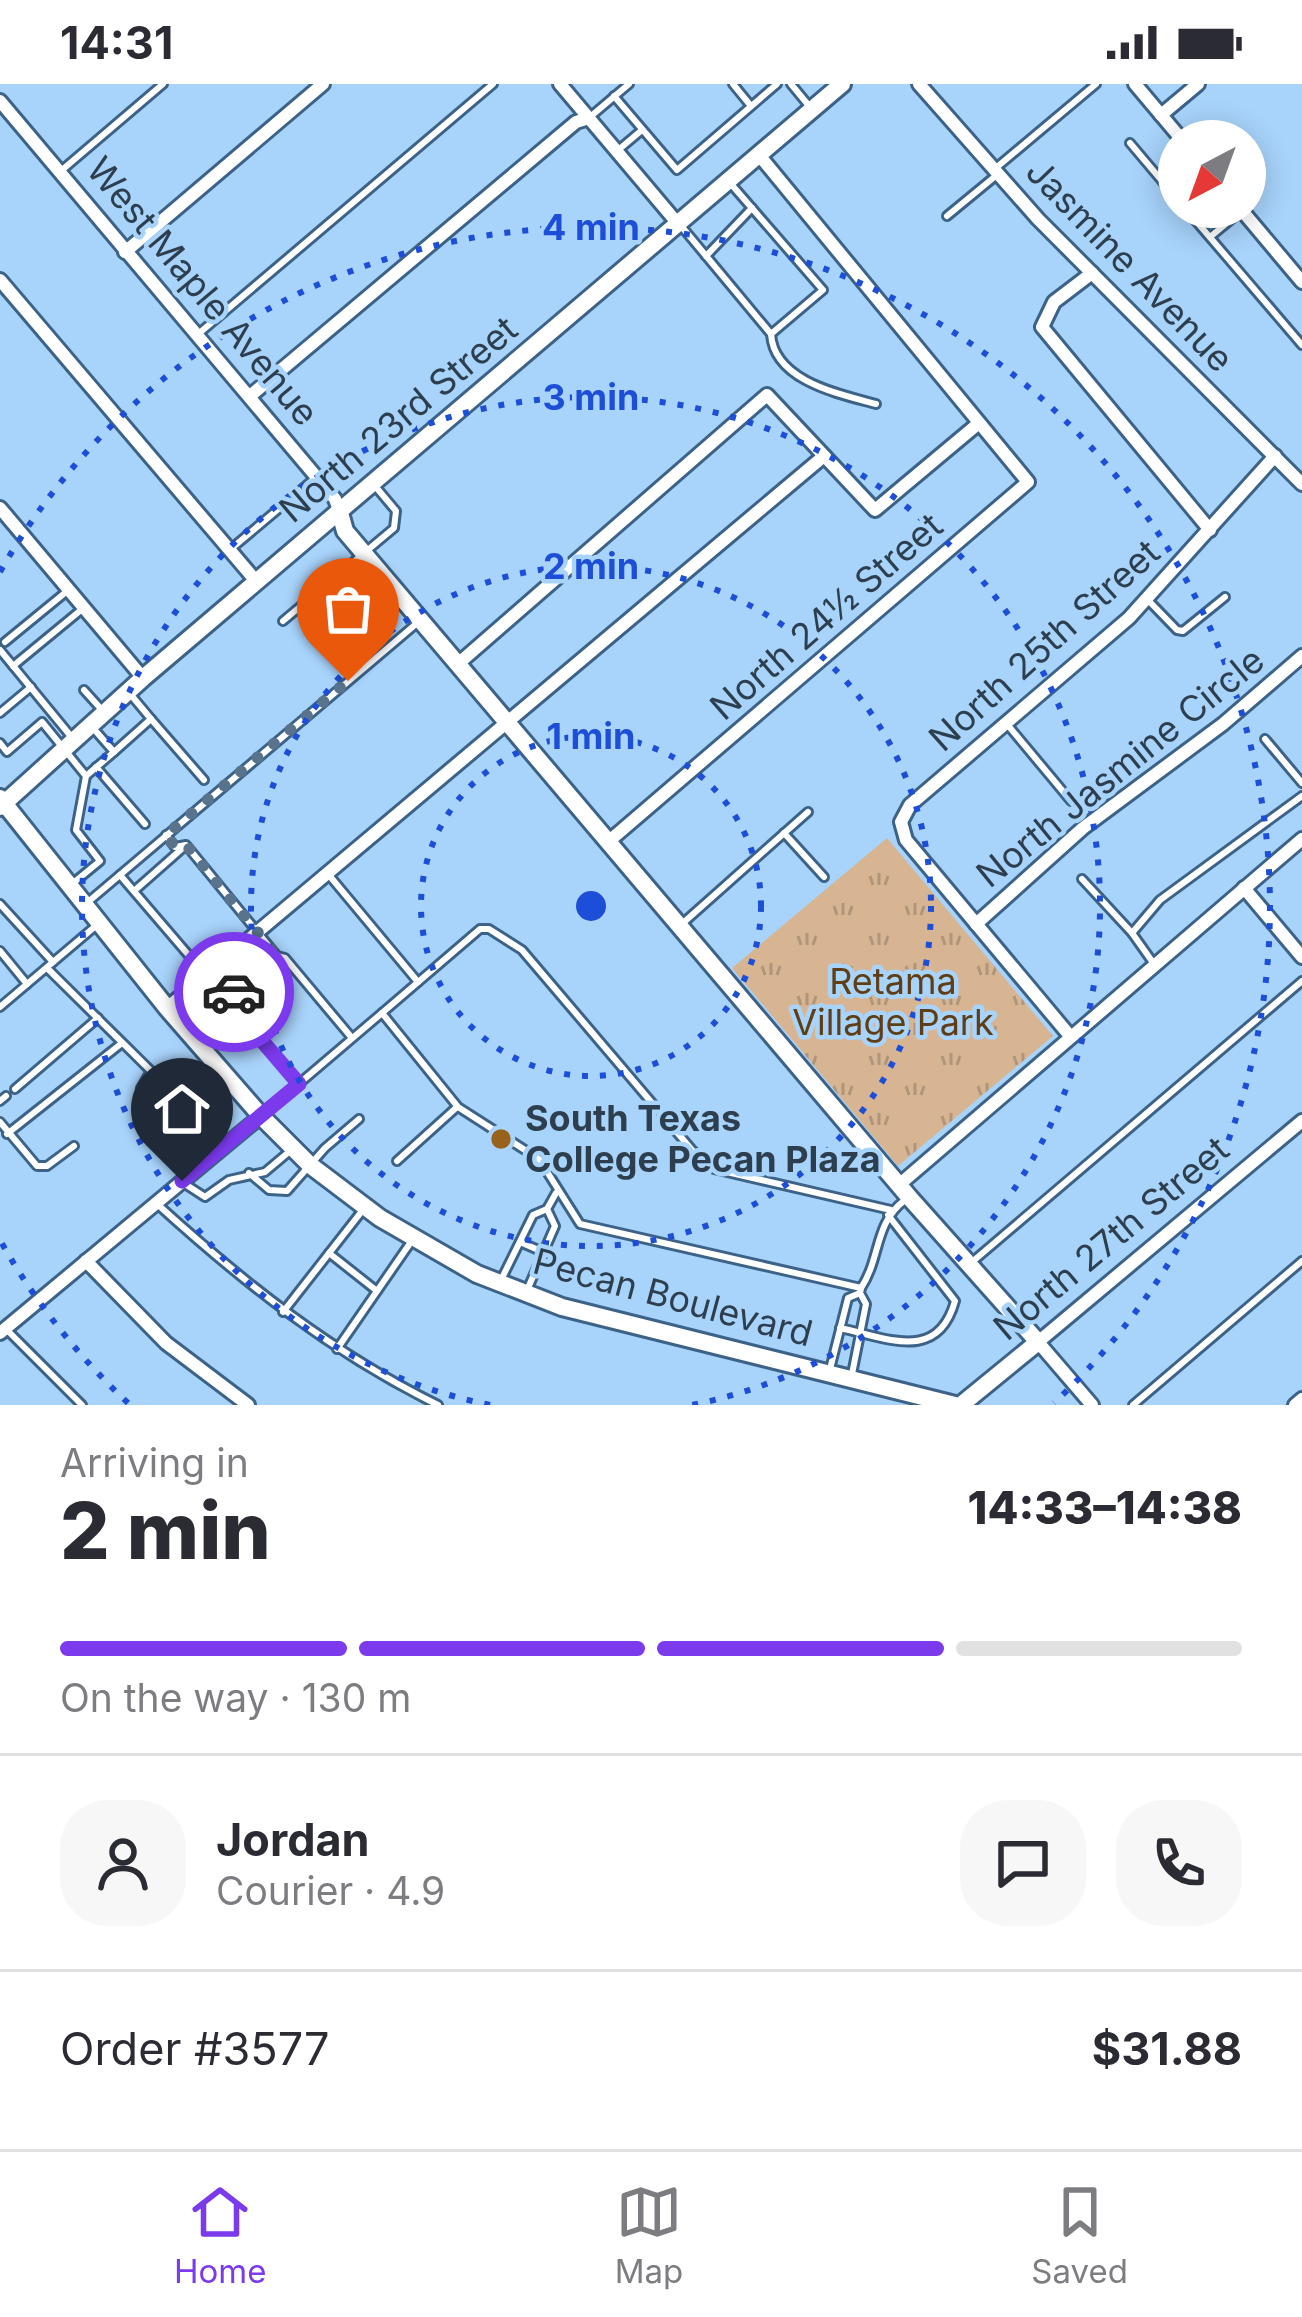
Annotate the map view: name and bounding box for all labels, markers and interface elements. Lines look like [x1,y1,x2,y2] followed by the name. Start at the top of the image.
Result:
[60,15,173,70] text: 14:31
[1158,120,1266,228] north arrow
[1158,120,1266,228] map controls
[78,148,328,434] street label: West Maple Avenue
[1017,149,1243,381] street label: Jasmine Avenue
[542,205,640,249] text: 4 min
[270,307,526,531] street label: North 23rd Street
[543,375,639,419] text: 3 min
[701,503,951,729] street label: North 24½ Street
[920,530,1168,760] street label: North 25th Street
[543,544,639,588] text: 2 min
[297,558,399,681] pin
[315,576,381,642] icon: bag
[968,638,1272,896] street label: North Jasmine Circle
[546,714,636,758] text: 1 min
[570,885,612,927] centre of rings
[174,932,294,1052] courier
[201,959,267,1025] icon: car
[792,959,994,1044] park label: Retama Village Park
[131,1058,233,1181] pin
[149,1076,215,1142] icon: home
[525,1096,881,1181] place label: South Texas College Pecan Plaza
[488,1126,514,1152] marker: South Texas College Pecan Plaza
[985,1127,1238,1349] street label: North 27th Street
[529,1239,817,1355] street label: Pecan Boulevard
[60,1439,249,1486] text: Arriving in
[968,1480,1242,1535] text: 14:33–14:38
[60,1483,271,1578] text: 2 min
[60,1674,411,1721] text: On the way · 130 m
[60,1800,186,1926] button: person
[960,1800,1086,1926] button: chat
[1116,1800,1242,1926] button: phone
[216,1812,370,1867] text: Jordan
[216,1867,445,1914] text: Courier · 4.9
[60,2021,329,2076] text: Order #3577
[1092,2021,1242,2076] text: $31.88
[174,2179,267,2291] tab: Home
[615,2179,683,2291] tab: Map
[1031,2179,1128,2291] tab: Saved

